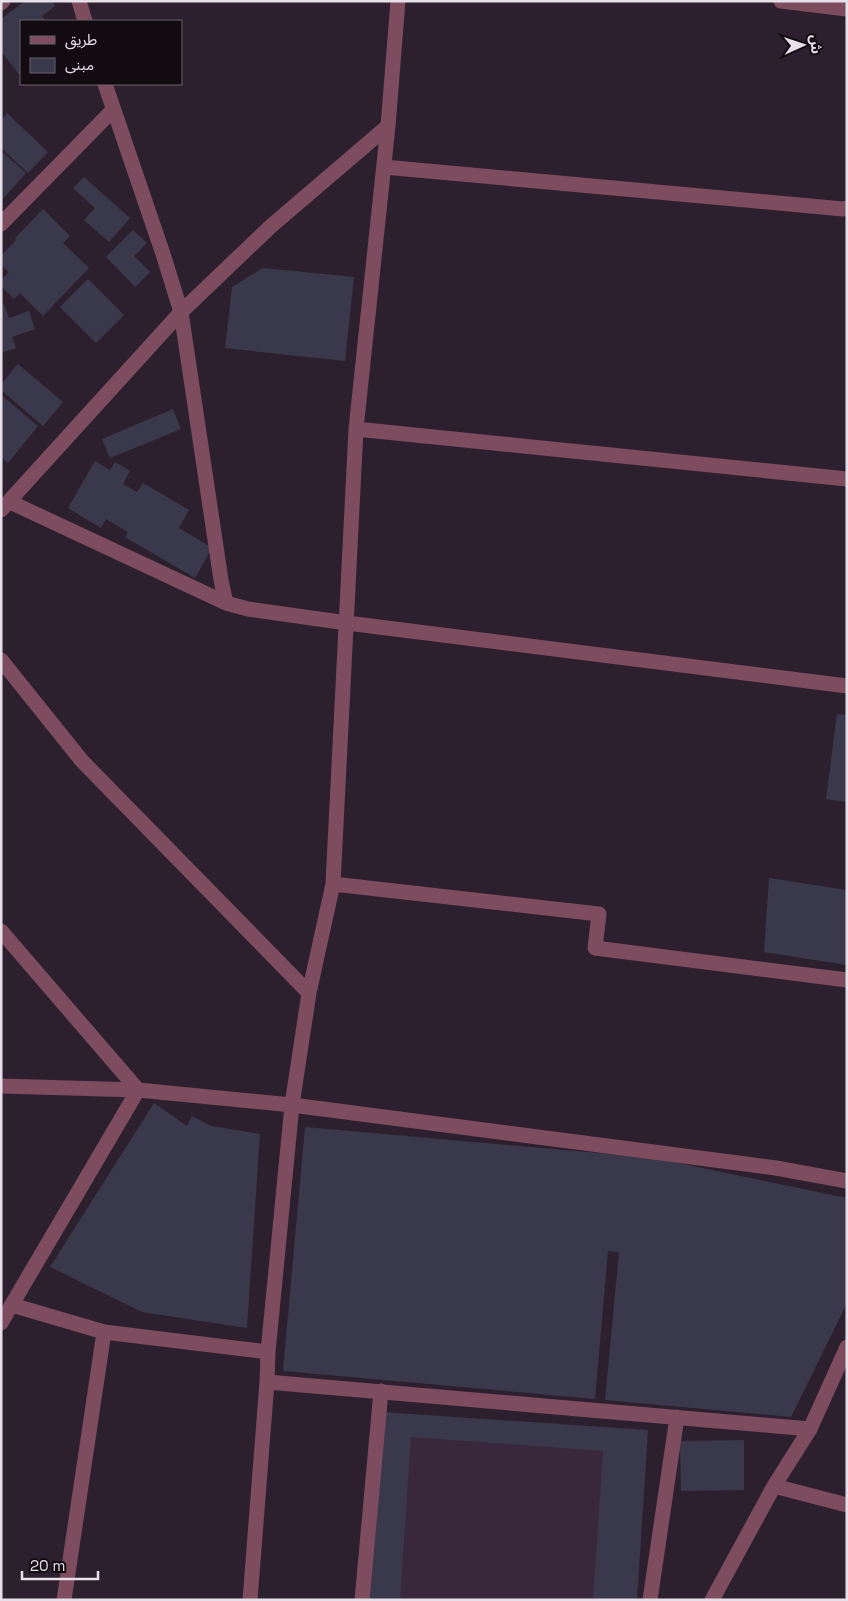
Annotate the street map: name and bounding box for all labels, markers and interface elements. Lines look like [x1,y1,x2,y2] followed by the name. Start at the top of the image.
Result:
[20,20,182,85] legend
[778,20,828,70] north arrow
[65,30,97,50] text: طريق
[806,34,825,54] text: ش
[65,55,94,74] text: مبنى
[22,1548,99,1580] scale bar
[30,1556,65,1575] text: 20 m

